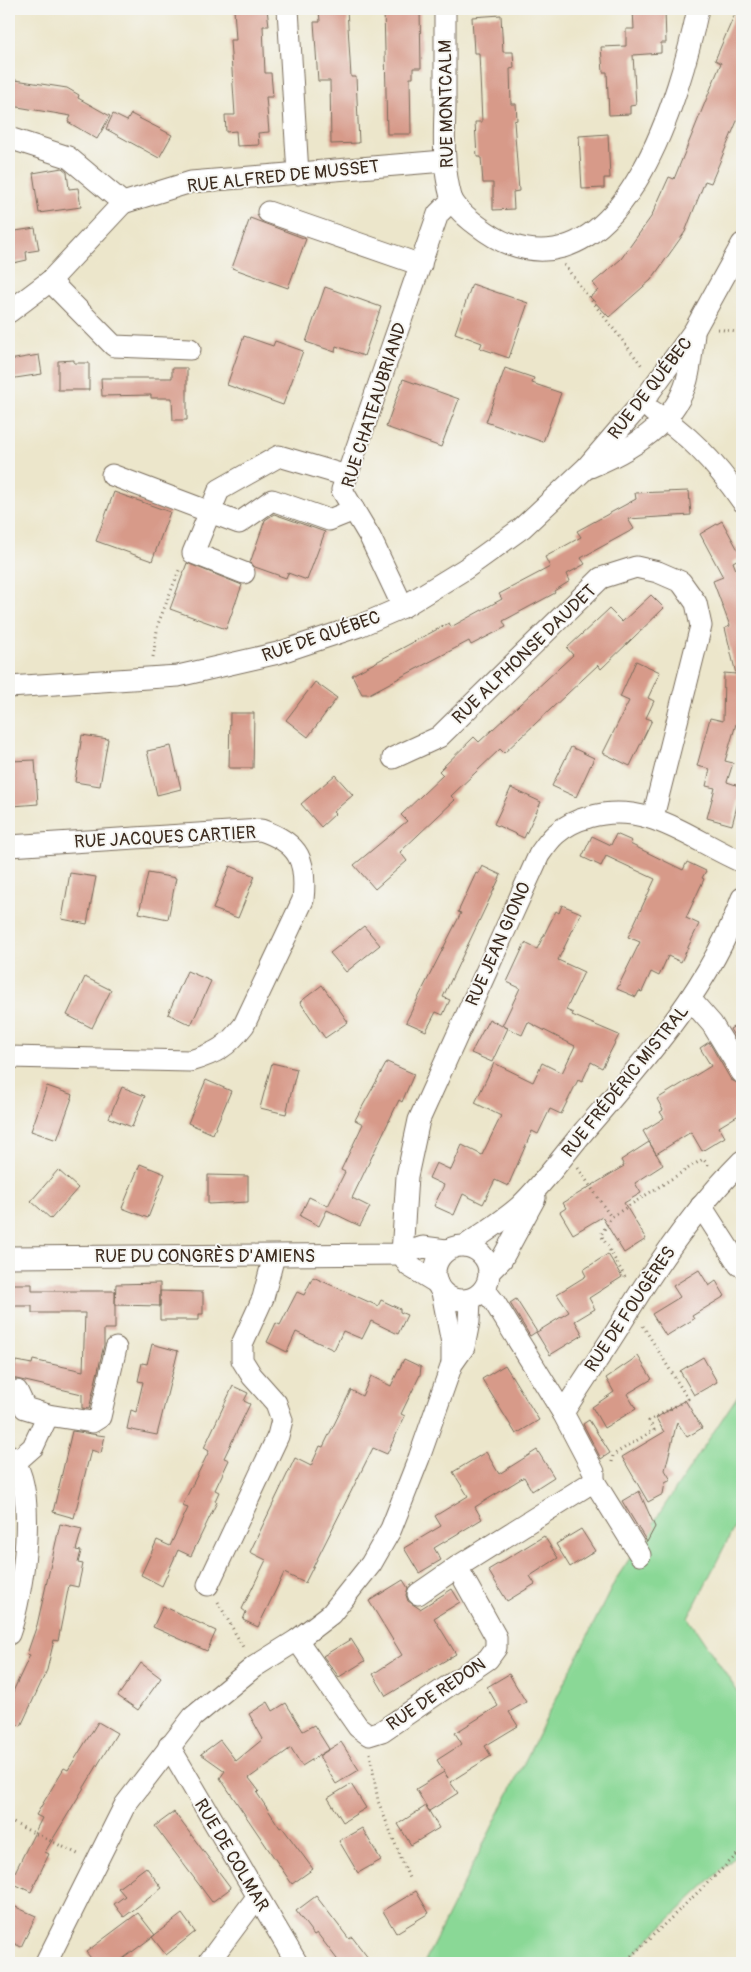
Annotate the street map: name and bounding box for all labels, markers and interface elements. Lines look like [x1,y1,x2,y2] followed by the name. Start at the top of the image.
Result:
[434,40,459,168] street label: RUE MONTCALM
[186,155,380,198] street label: RUE ALFRED DE MUSSET
[337,320,412,491] street label: RUE CHATEAUBRIAND
[603,332,698,444] street label: RUE DE QUÉBEC
[447,580,601,729] street label: RUE ALPHONSE DAUDET
[259,605,383,668] street label: RUE DE QUÉBEC
[74,821,256,854] street label: RUE JACQUES CARTIER
[461,879,536,1010] street label: RUE JEAN GIONO
[557,1000,694,1162] street label: RUE FRÉDÉRIC MISTRAL
[580,1242,681,1376] street label: RUE DE FOUGÈRES
[95,1245,315,1268] street label: RUE DU CONGRÈS D'AMIENS
[382,1653,490,1736] street label: RUE DE REDON
[189,1795,274,1916] street label: RUE DE COLMAR

